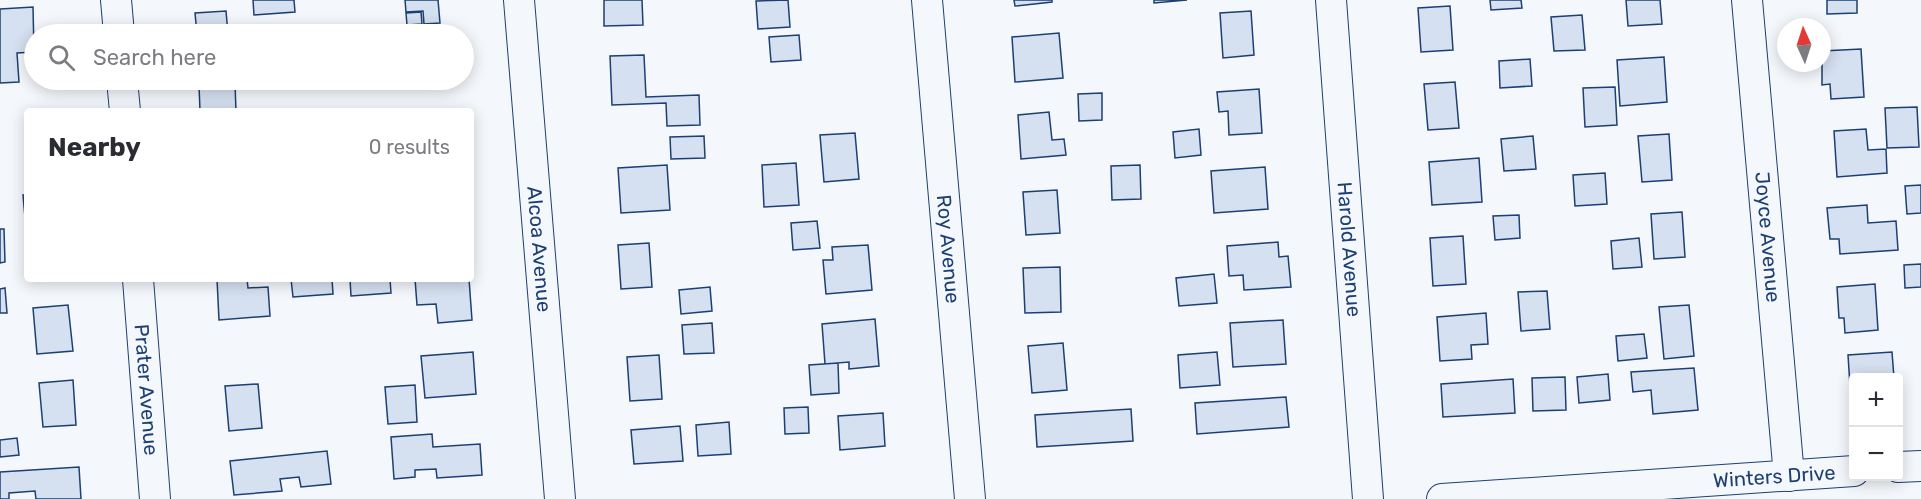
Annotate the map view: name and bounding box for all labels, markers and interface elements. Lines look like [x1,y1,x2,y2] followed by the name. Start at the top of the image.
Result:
[1777,18,1831,72] north arrow
[24,24,474,90] search box
[45,41,78,74] icon: search
[93,44,216,71] text: Search here
[48,132,141,163] text: Nearby
[369,135,450,159] text: 0 results
[1750,171,1786,303] street label: Joyce Avenue
[1333,181,1366,318] street label: Harold Avenue
[522,185,557,313] street label: Alcoa Avenue
[932,194,965,304] street label: Roy Avenue
[130,323,164,456] street label: Prater Avenue
[1849,373,1903,481] map controls
[1849,373,1903,427] button: +
[1849,427,1903,481] button: −
[1712,460,1836,493] street label: Winters Drive

